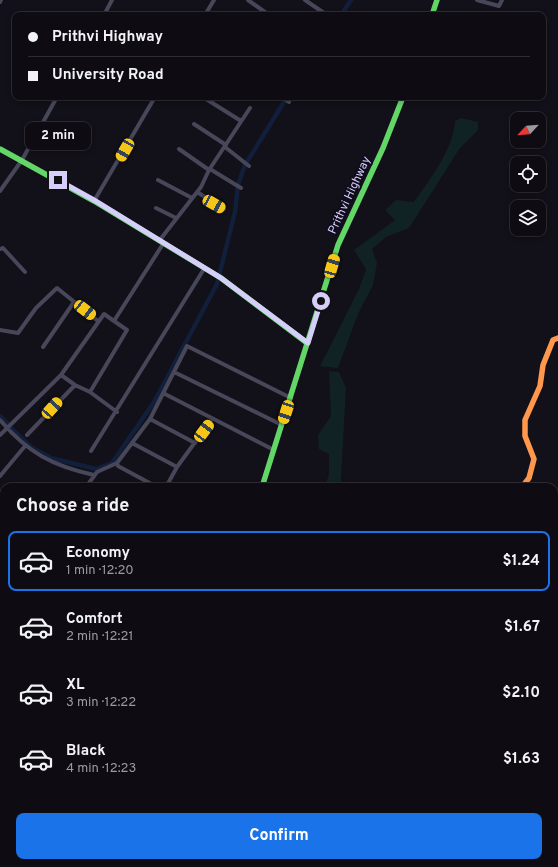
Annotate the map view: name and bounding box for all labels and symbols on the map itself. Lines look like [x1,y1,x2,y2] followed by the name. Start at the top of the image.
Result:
[510,112,546,148] north arrow
[25,122,91,150] callout: 2 min
[114,137,136,163] car
[325,154,375,237] street label: Prithvi Highway
[49,171,67,189] route end
[201,193,227,215] car
[323,253,341,279] car
[312,292,330,310] route start
[72,298,98,322] car
[40,395,64,421] car
[277,399,295,425] car
[192,418,216,444] car

